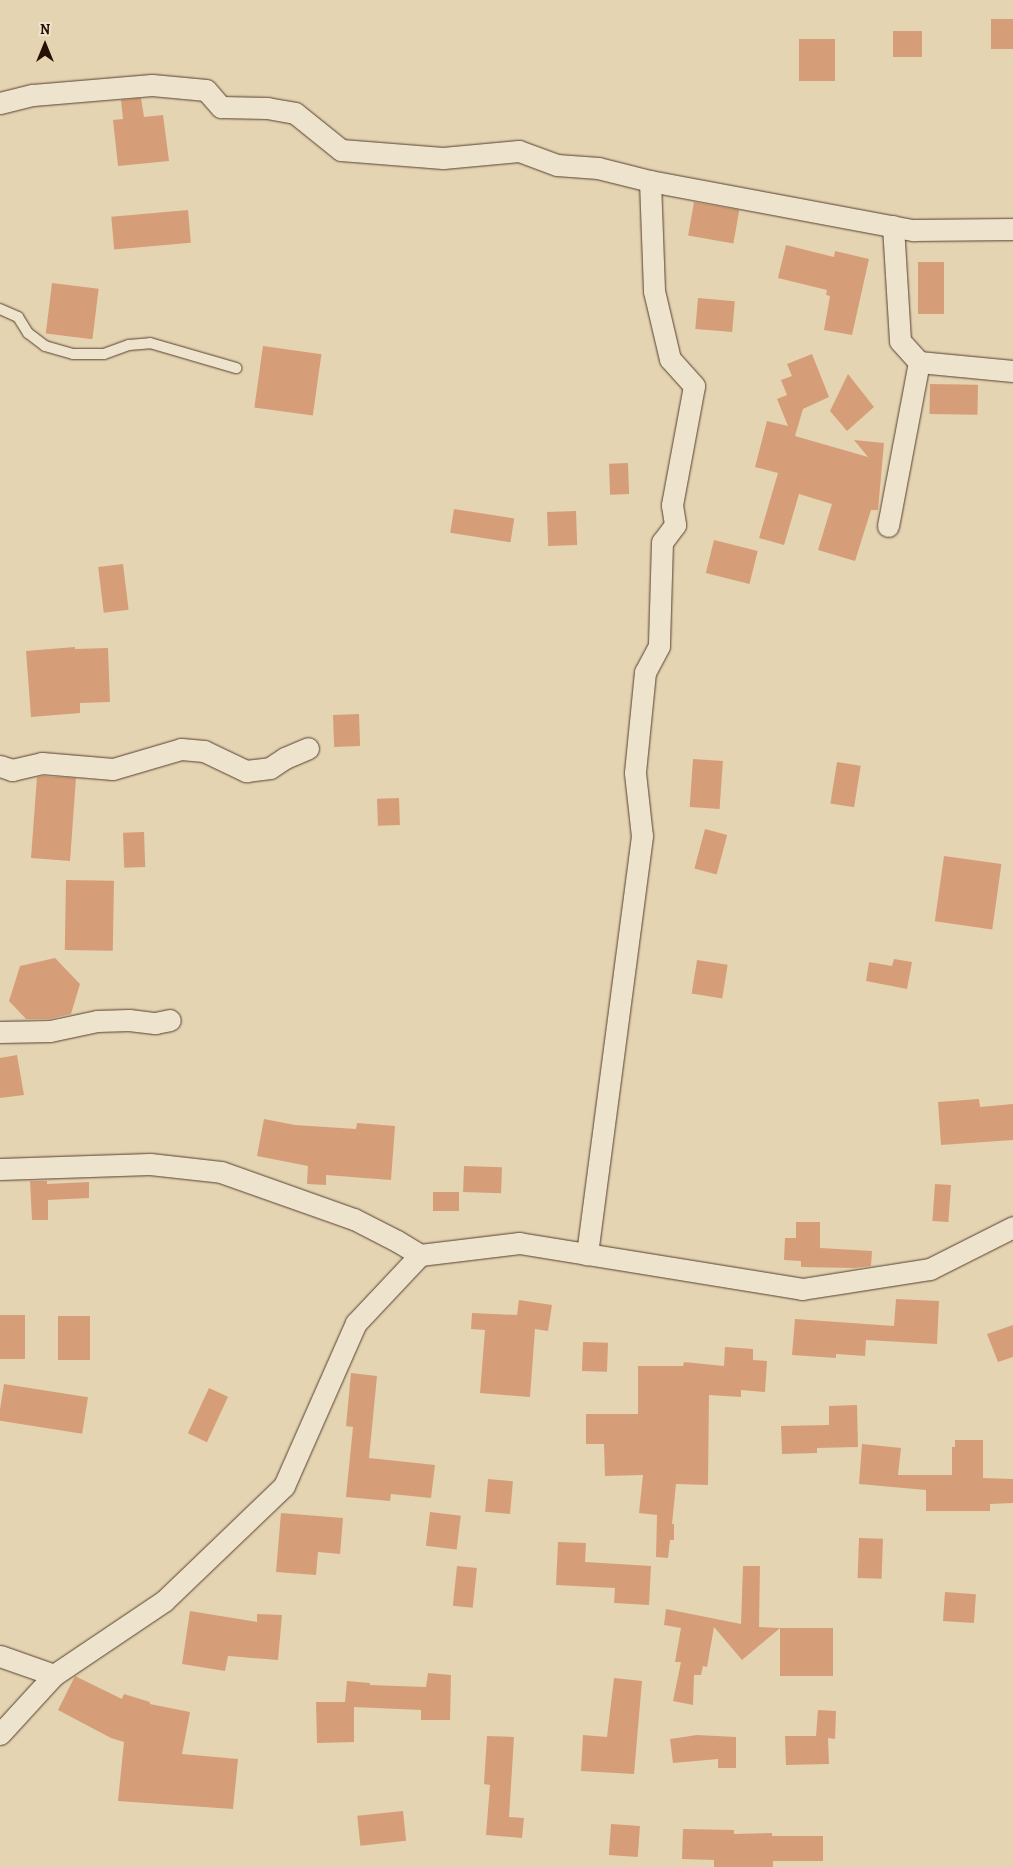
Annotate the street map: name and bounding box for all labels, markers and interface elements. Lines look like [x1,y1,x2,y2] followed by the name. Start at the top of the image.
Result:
[20,20,70,70] north arrow
[40,20,50,39] text: N

